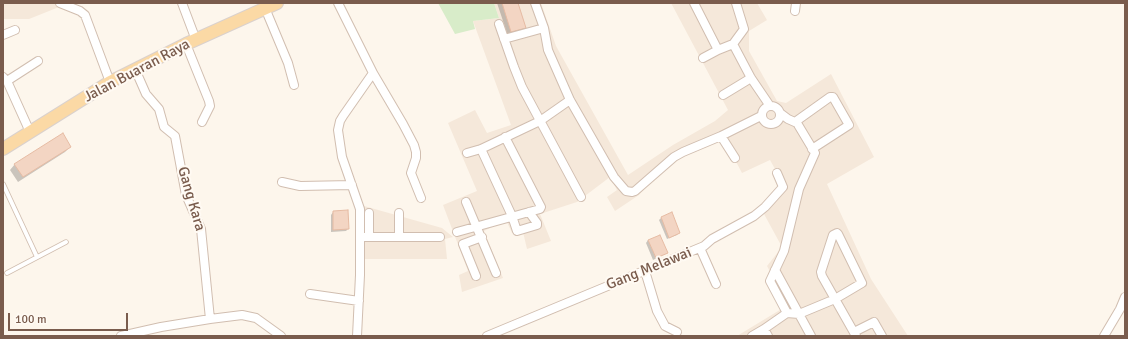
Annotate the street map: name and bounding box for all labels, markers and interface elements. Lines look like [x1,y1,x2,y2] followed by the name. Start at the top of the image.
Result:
[81,35,193,107] street label: Jalan Buaran Raya
[173,165,209,233] street label: Gang Kara
[604,244,694,294] street label: Gang Melawai
[10,305,130,331] scale bar
[15,312,47,327] text: 100 m

